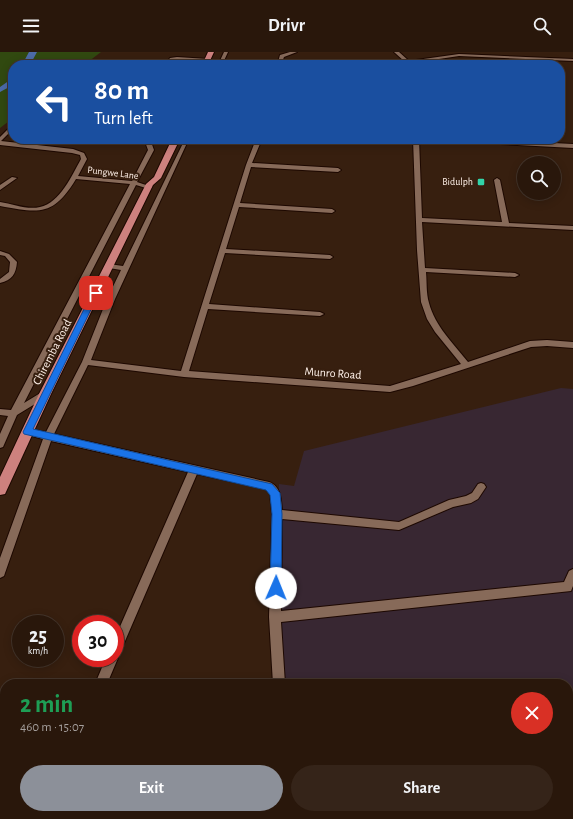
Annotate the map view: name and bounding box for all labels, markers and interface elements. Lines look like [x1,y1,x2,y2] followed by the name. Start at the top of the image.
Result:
[20,15,42,37] icon: menu
[531,15,553,37] icon: search
[268,17,305,35] text: Drivr
[28,76,80,128] icon: left
[94,77,149,105] text: 80 m
[94,110,153,128] text: Turn left
[517,156,561,200] map controls
[517,156,561,200] button: search
[87,165,140,181] street label: Pungwe Lane
[442,177,473,187] place label: Bidulph
[476,177,486,187] marker: Bidulph
[79,276,113,310] pin
[85,282,107,304] icon: arrive
[30,317,74,387] street label: Chiremba Road
[304,365,362,381] street label: Munro Road
[255,567,297,609] position arrow
[72,615,124,667] speed limit sign: 30
[29,626,47,646] text: 25
[28,646,48,656] text: km/h
[511,692,553,734] button: close
[20,693,73,717] text: 2 min
[20,721,84,734] text: 460 m · 15:07
[20,765,283,811] button: Exit
[291,765,553,811] button: Share

